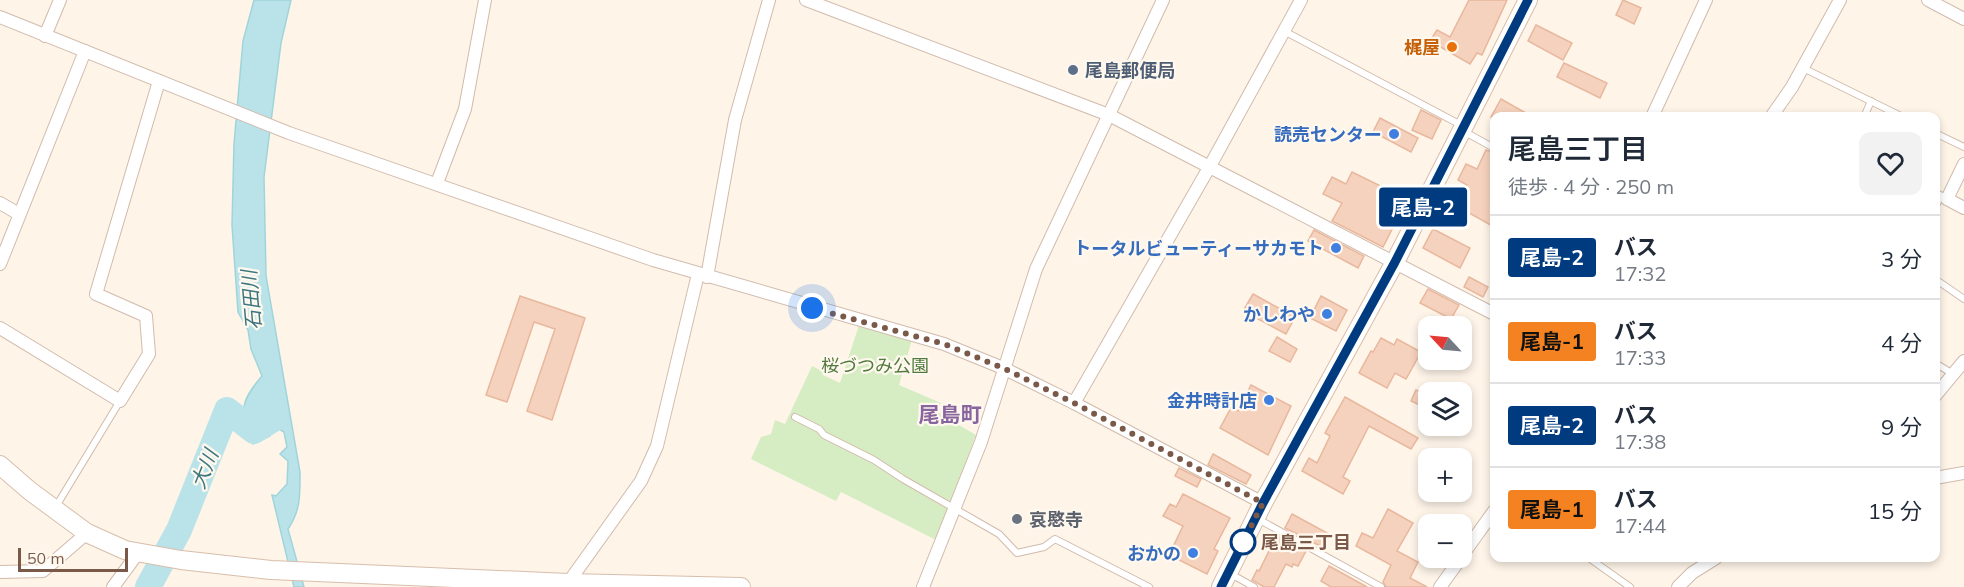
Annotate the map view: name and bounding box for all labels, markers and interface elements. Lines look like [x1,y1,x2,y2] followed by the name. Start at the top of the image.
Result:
[1404,36,1440,59] place label: 梶屋
[1445,40,1459,54] marker: 梶屋
[1085,59,1175,82] place label: 尾島郵便局
[1066,63,1080,77] marker: 尾島郵便局
[1274,123,1382,146] place label: 読売センター
[1387,127,1401,141] marker: 読売センター
[1508,131,1648,166] text: 尾島三丁目
[1859,132,1922,195] button: heart
[1508,174,1674,199] text: 徒歩 · 4 分 · 250 m
[1381,188,1465,226] line badge: 尾島-2
[1391,194,1455,220] text: 尾島-2
[1614,233,1658,261] text: バス
[1073,237,1324,260] place label: トータルビューティーサカモト
[1329,241,1343,255] marker: トータルビューティーサカモト
[1520,244,1584,270] text: 尾島-2
[1881,245,1922,273] text: 3 分
[1614,261,1666,286] text: 17:32
[236,267,266,331] water label: 石田川
[797,293,827,323] your location
[1243,303,1315,326] place label: かしわや
[1320,307,1334,321] marker: かしわや
[1418,316,1472,370] north arrow
[1418,316,1472,568] map controls
[1614,317,1658,345] text: バス
[1520,328,1584,354] text: 尾島-1
[1881,329,1922,357] text: 4 分
[1614,345,1666,370] text: 17:33
[821,354,929,377] park label: 桜づつみ公園
[1418,382,1472,436] button: layers
[1167,389,1257,412] place label: 金井時計店
[1262,393,1276,407] marker: 金井時計店
[919,401,982,427] district label: 尾島町
[1614,401,1658,429] text: バス
[1520,412,1584,438] text: 尾島-2
[1881,413,1922,441] text: 9 分
[1614,429,1666,454] text: 17:38
[185,444,224,492] water label: 大川
[1418,448,1472,502] button: +
[1614,485,1658,513] text: バス
[1520,496,1584,522] text: 尾島-1
[1868,497,1922,525] text: 15 分
[1029,508,1083,531] place label: 哀愍寺
[1010,512,1024,526] marker: 哀愍寺
[1614,513,1666,538] text: 17:44
[1418,514,1472,568] button: −
[1230,529,1256,555] marker: 尾島三丁目
[1261,531,1351,554] place label: 尾島三丁目
[1127,542,1181,565] place label: おかの
[18,545,128,572] scale bar
[1186,546,1200,560] marker: おかの
[27,548,64,568] text: 50 m

